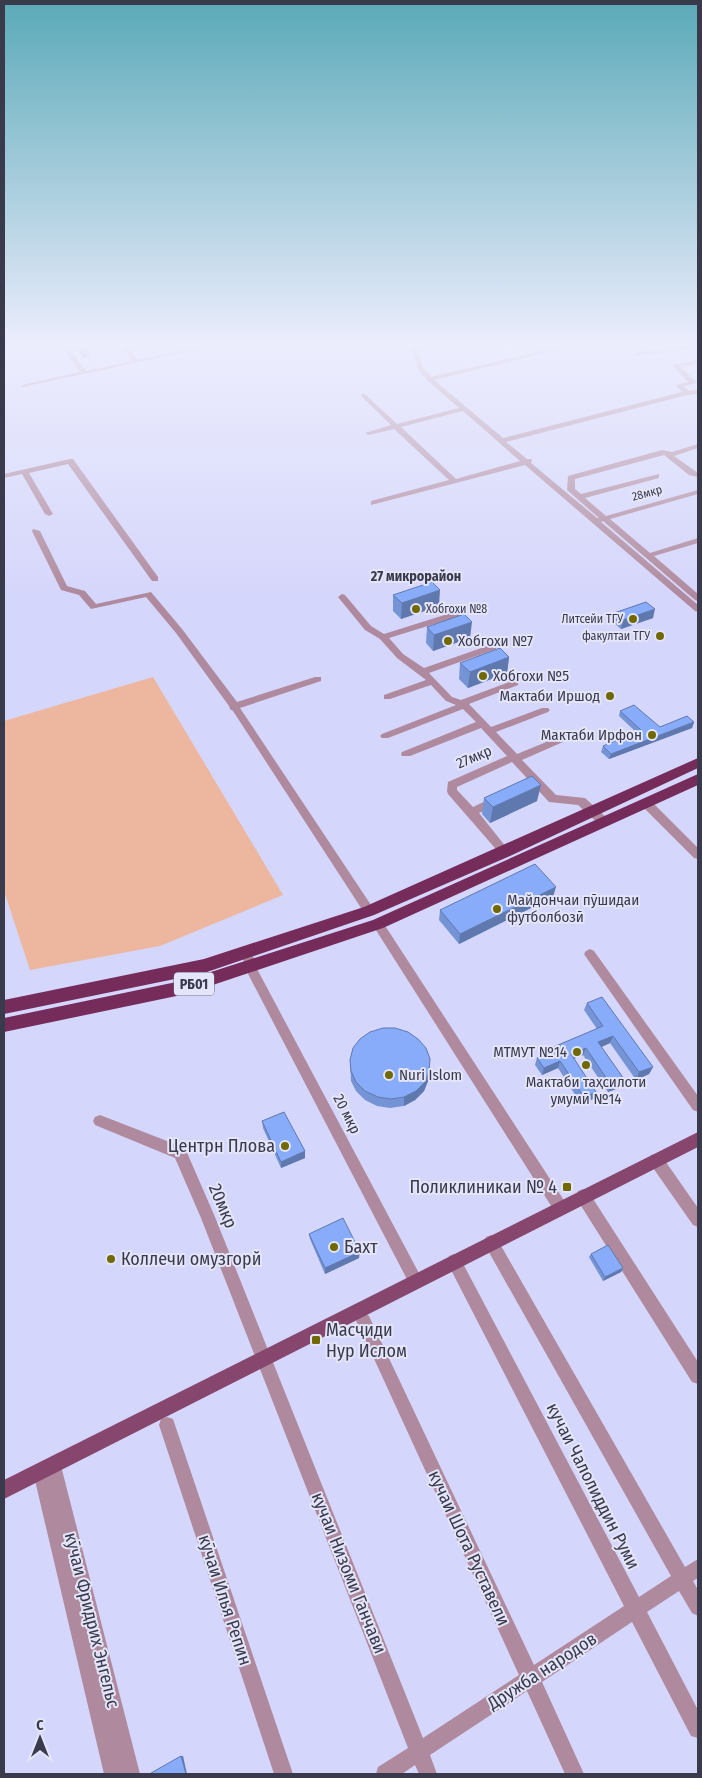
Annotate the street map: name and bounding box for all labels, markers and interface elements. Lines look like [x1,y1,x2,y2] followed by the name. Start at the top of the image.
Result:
[630,482,664,504] street label: 28мкр
[370,568,461,585] district label: 27 микрорайон
[426,602,487,616] place label: Хобгохи №8
[410,603,422,615] marker: Хобгохи №8
[561,612,623,626] place label: Литсейи ТГУ
[627,613,639,625] marker: Литсейи ТГУ
[582,629,650,643] place label: факултаи ТГУ
[654,630,666,642] marker: факултаи ТГУ
[458,632,533,650] place label: Хобгохи №7
[442,635,454,647] marker: Хобгохи №7
[493,667,569,685] place label: Хобгохи №5
[477,670,489,682] marker: Хобгохи №5
[500,687,600,705] place label: Мактаби Иршод
[604,690,616,702] marker: Мактаби Иршод
[541,726,642,744] place label: Мактаби Ирфон
[646,729,658,741] marker: Мактаби Ирфон
[454,742,494,772] street label: 27мкр
[507,891,639,926] place label: Майдончаи пӯшидаи футболбозӣ
[491,903,503,915] marker: Майдончаи пӯшидаи футболбозӣ
[174,972,214,996] road number: РБ01
[493,1043,567,1061] place label: МТМУТ №14
[571,1046,583,1058] marker: МТМУТ №14
[580,1059,592,1071] marker: Мактаби таҳсилоти умумӣ №14
[399,1066,462,1084] place label: Nuri Islom
[383,1069,395,1081] marker: Nuri Islom
[526,1073,646,1108] place label: Мактаби таҳсилоти умумӣ №14
[329,1091,365,1137] street label: 20 мкр
[168,1135,275,1157] place label: Центрн Плова
[279,1140,291,1152] marker: Центрн Плова
[409,1176,557,1198] place label: Поликлиникаи № 4
[204,1180,242,1232] street label: 20мкр
[561,1181,573,1193] marker: Поликлиникаи № 4
[344,1236,378,1258] place label: Бахт
[328,1241,340,1253] marker: Бахт
[121,1248,261,1270] place label: Коллечи омузгорй
[105,1253,117,1265] marker: Коллечи омузгорй
[326,1319,407,1362] place label: Масҷиди Нур Ислом
[310,1334,322,1346] marker: Масҷиди Нур Ислом
[541,1399,645,1573] street label: кучаи Чалолиддин Руми
[423,1467,515,1629] street label: кучаи Шота Руставели
[307,1489,391,1657] street label: кучаи Низоми Ганчави
[60,1530,124,1710] street label: кӯчаи Фридрих Энгельс
[193,1532,257,1668] street label: кӯчаи Илья Репин
[482,1627,601,1715] street label: Дружба народов
[15,1713,65,1763] north arrow
[36,1717,44,1734] text: С

